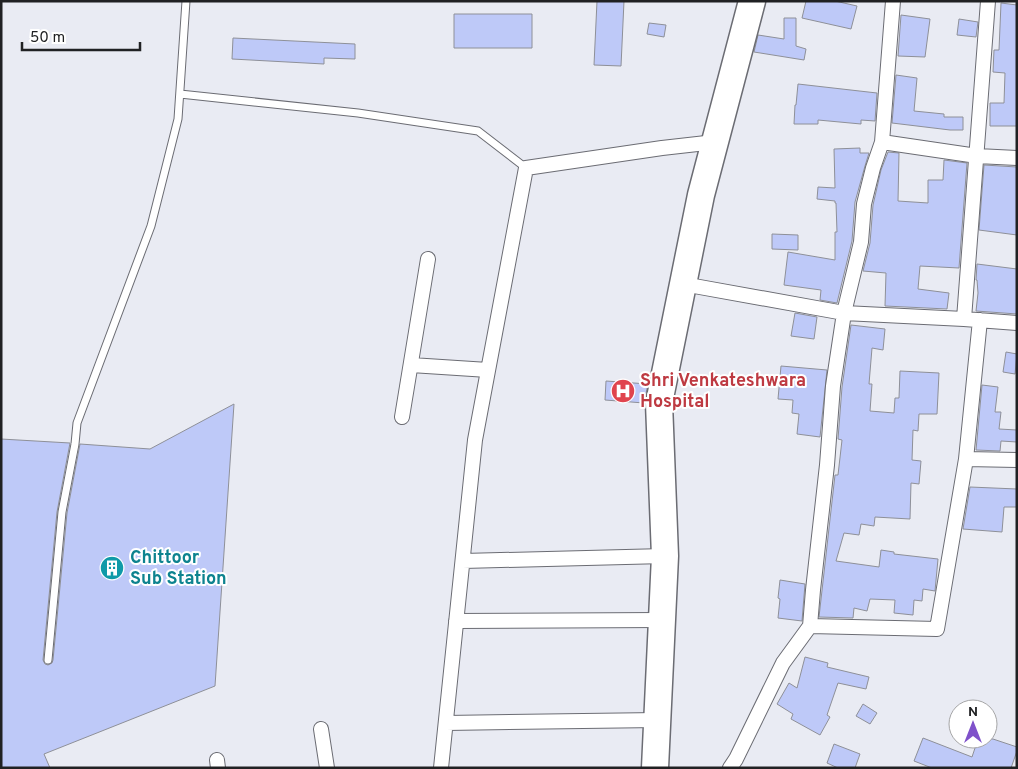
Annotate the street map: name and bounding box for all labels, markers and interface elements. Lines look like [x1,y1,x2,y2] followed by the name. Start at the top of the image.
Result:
[22,20,140,52] scale bar
[30,29,65,48] text: 50 m
[640,370,806,414] place label: Shri Venkateshwara Hospital
[610,378,636,404] hospital icon: Shri Venkateshwara Hospital
[130,547,227,591] place label: Chittoor Sub Station
[99,555,125,581] building icon: Chittoor Sub Station
[948,699,998,749] north arrow
[968,704,978,721] text: N

